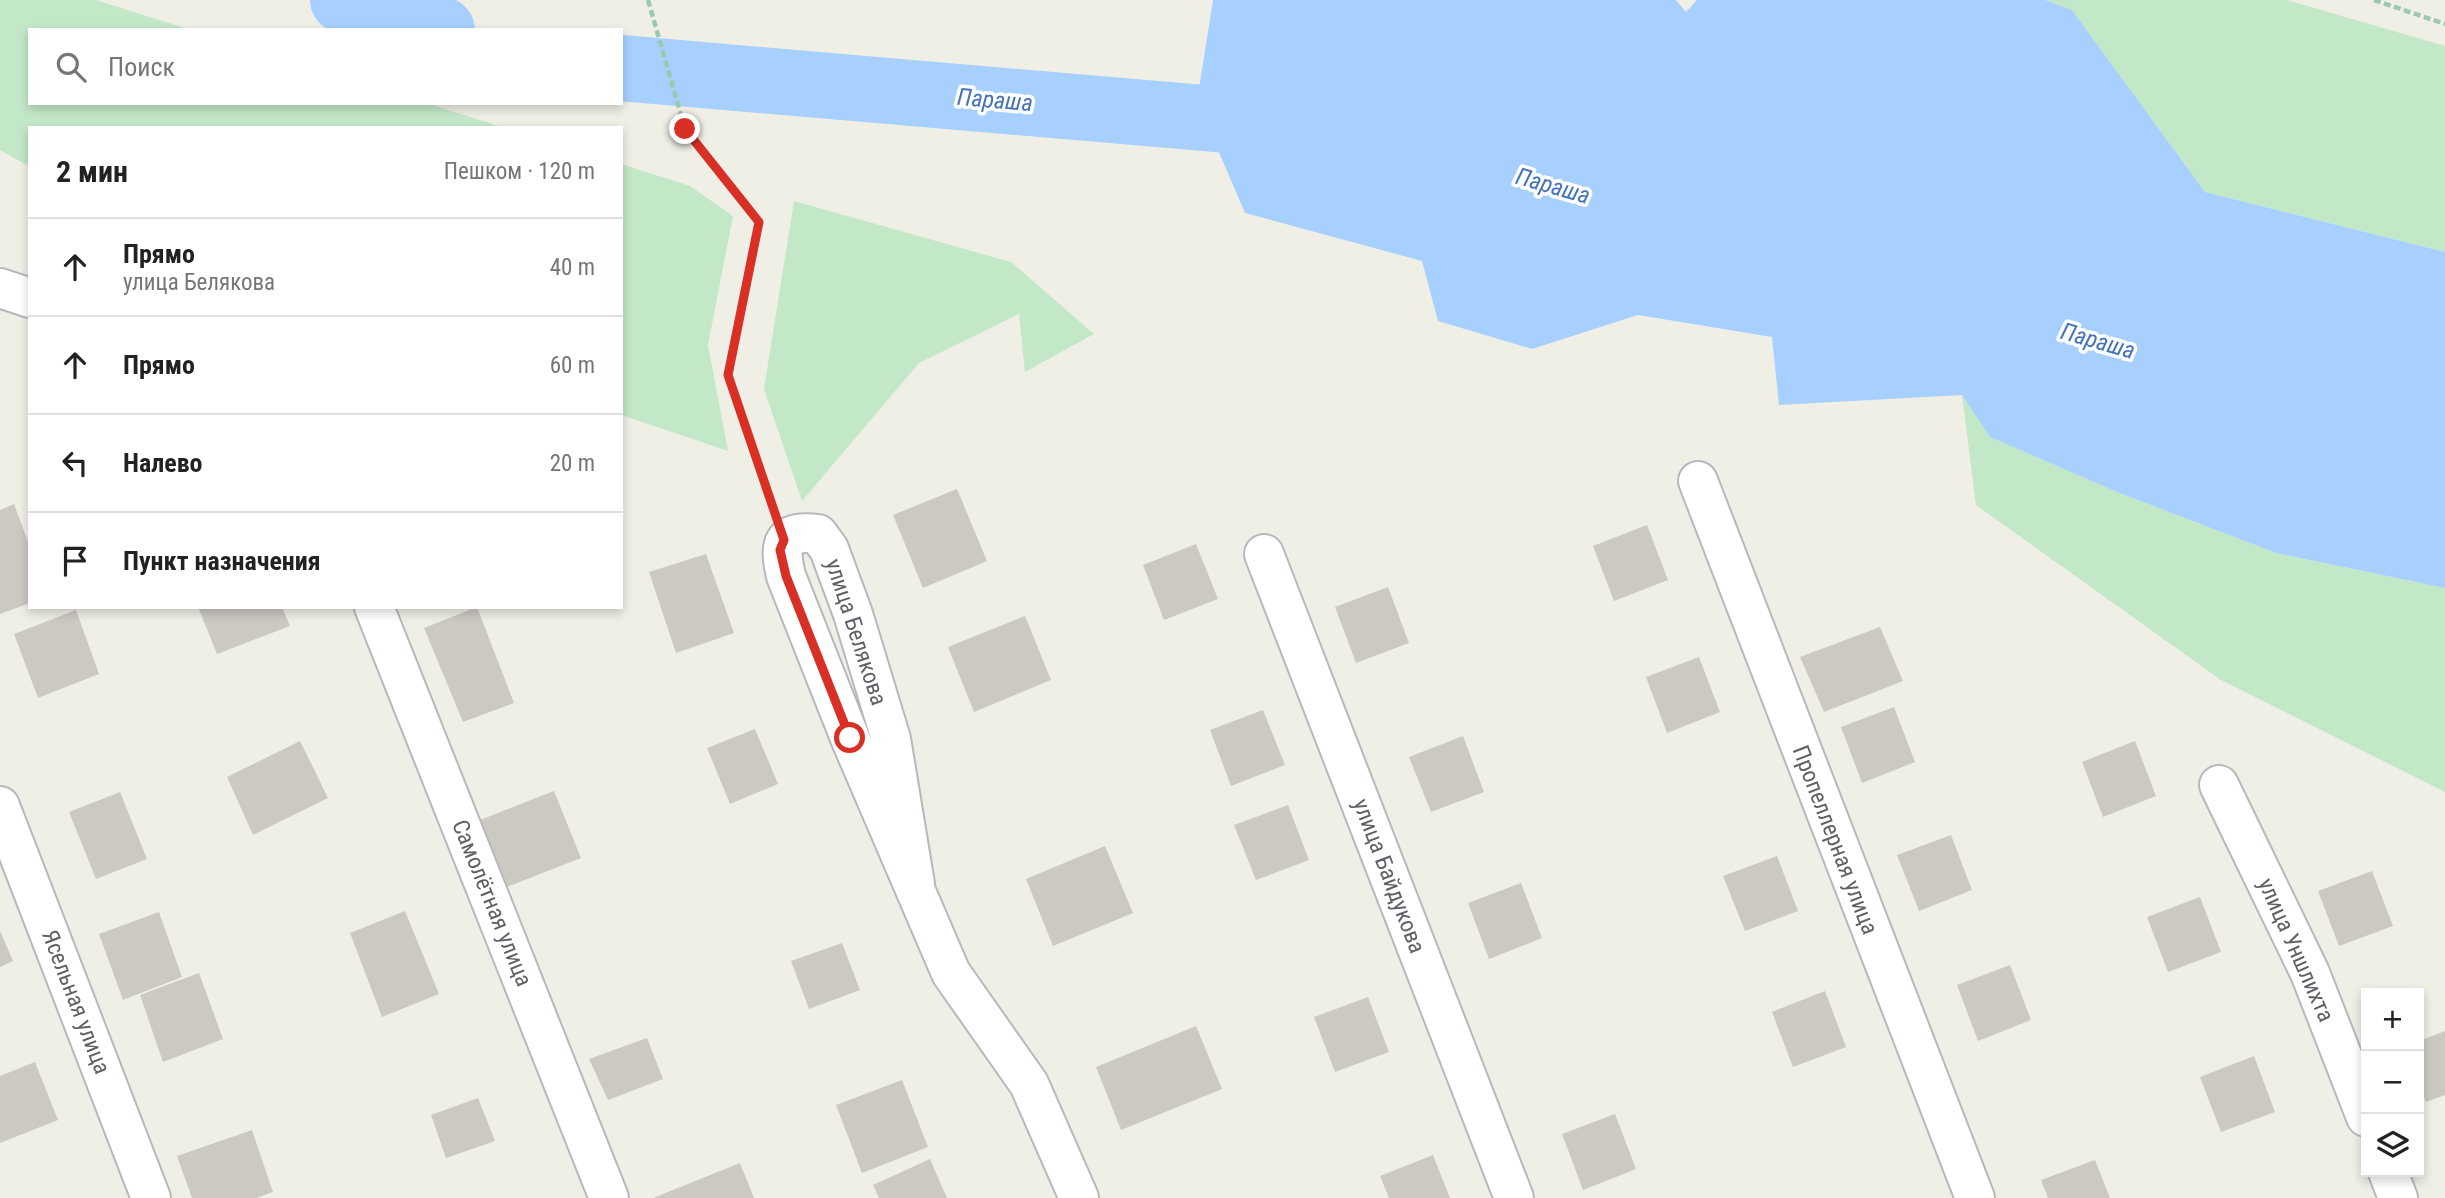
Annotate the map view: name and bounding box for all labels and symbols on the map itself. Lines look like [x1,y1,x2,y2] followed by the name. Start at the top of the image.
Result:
[956,83,1034,117] water label: Параша
[669,113,700,144] route end
[1513,162,1593,210] water label: Параша
[2058,317,2138,365] water label: Параша
[820,555,892,709] street label: улица Белякова
[834,722,865,753] route start
[1787,742,1883,938] street label: Пропеллерная улица
[1347,795,1431,957] street label: улица Байдукова
[446,816,538,990] street label: Самолётная улица
[2252,874,2340,1026] street label: улица Уншлихта
[36,926,116,1078] street label: Ясельная улица

